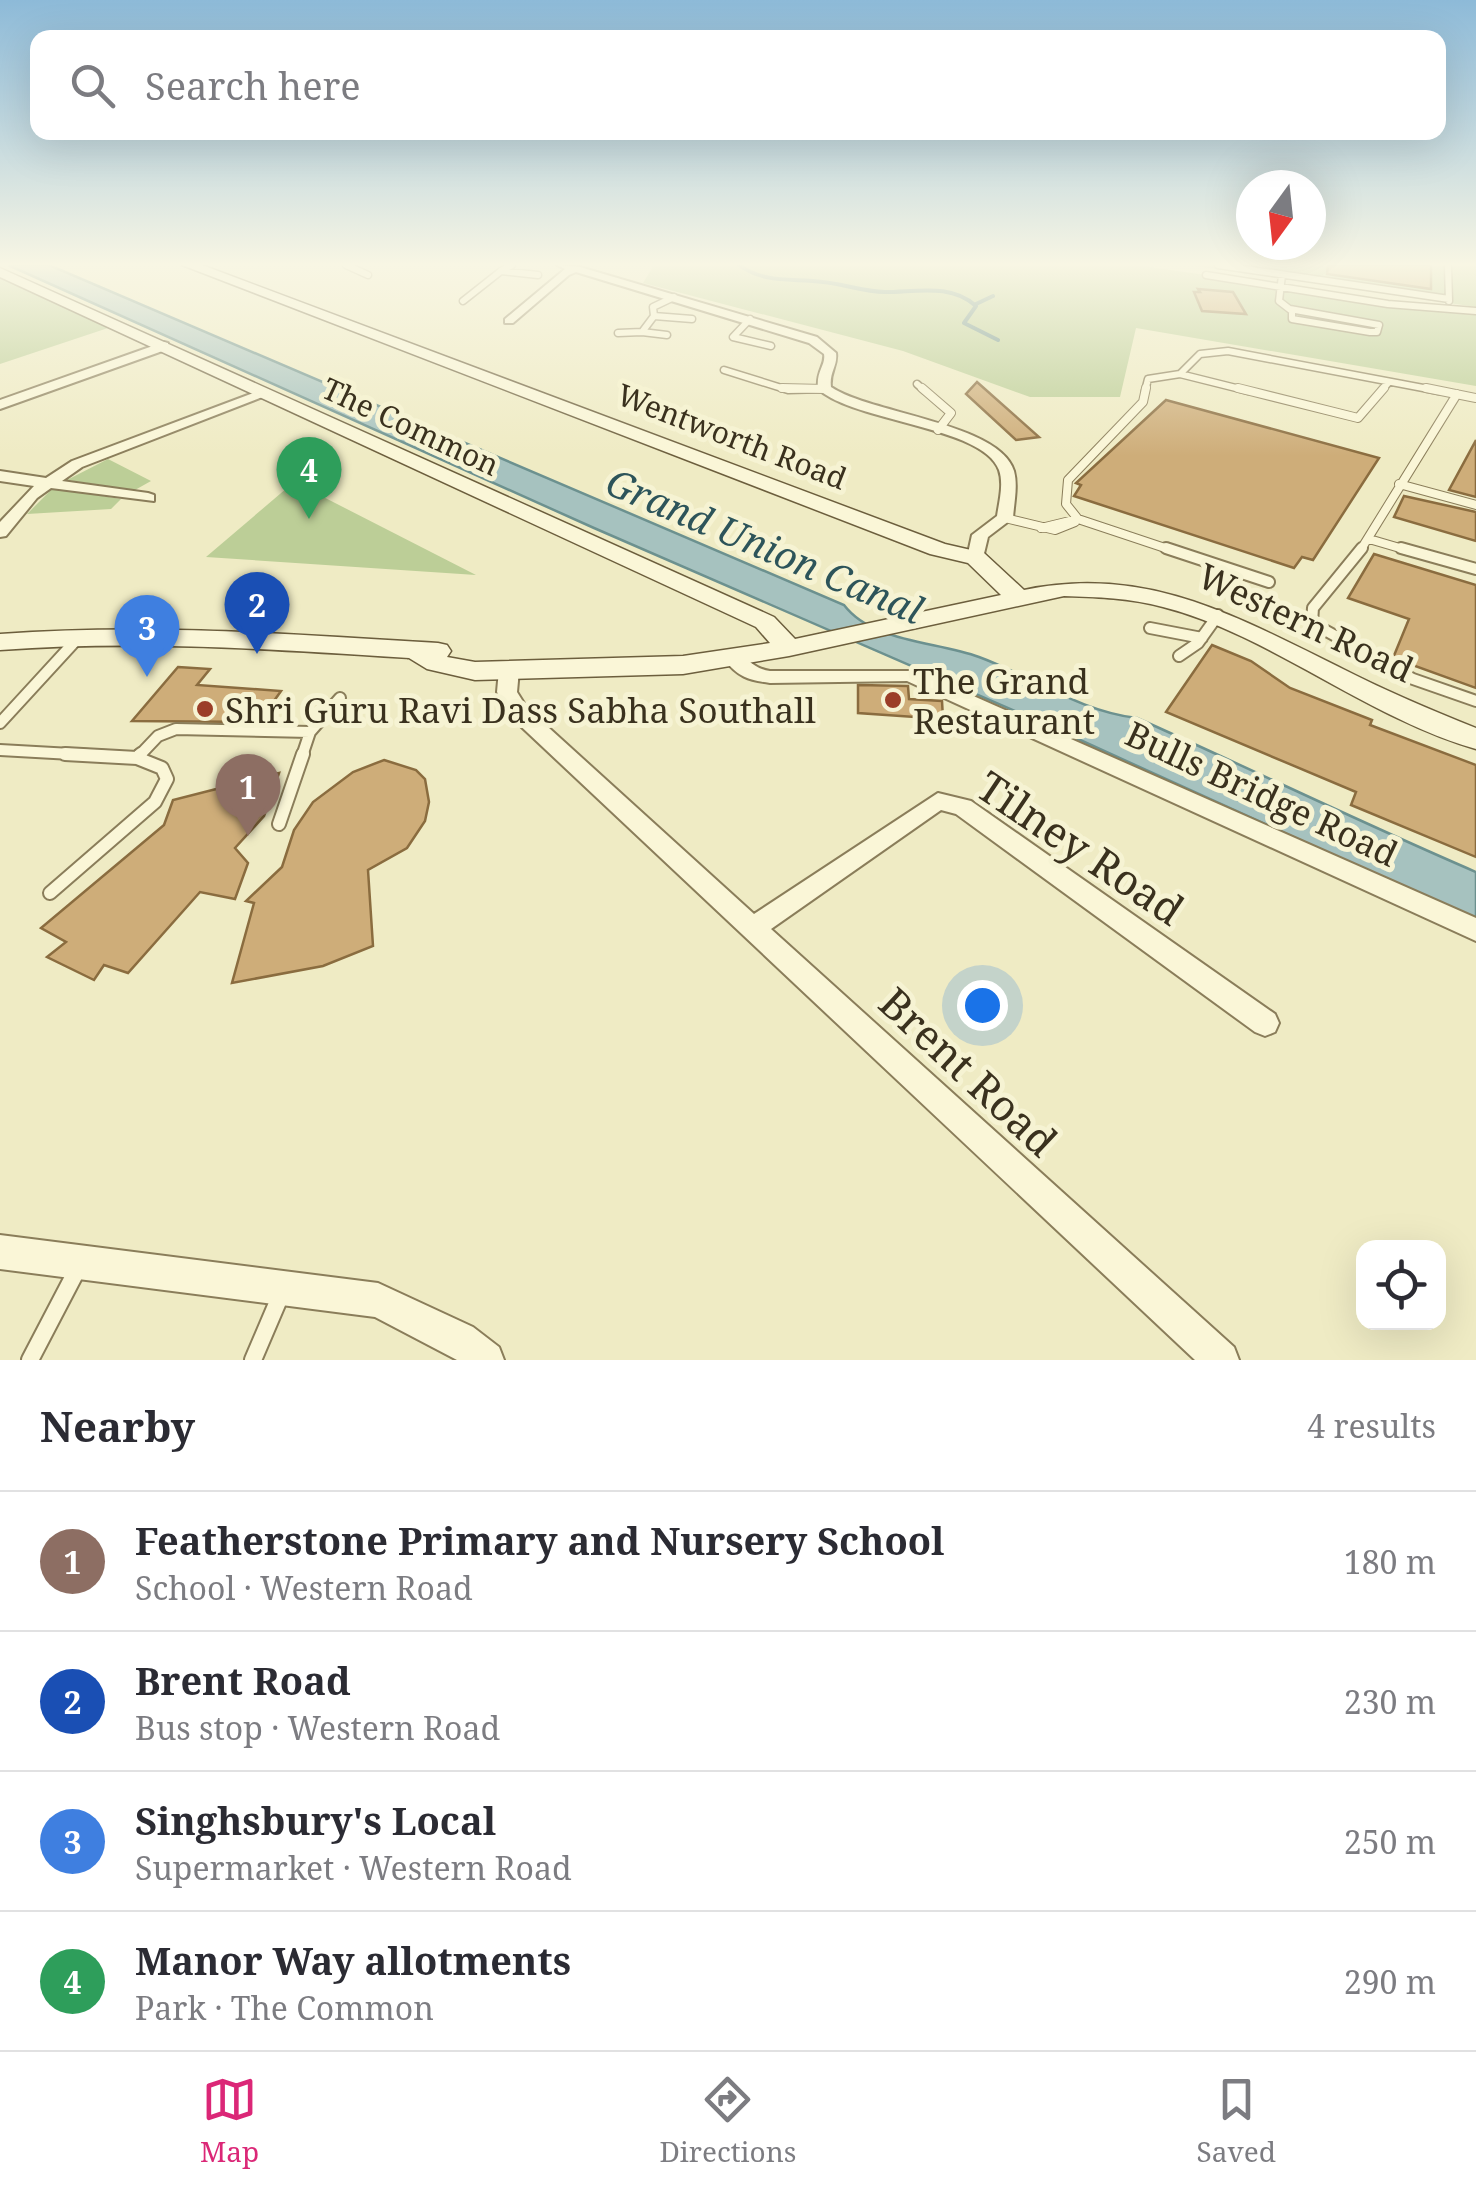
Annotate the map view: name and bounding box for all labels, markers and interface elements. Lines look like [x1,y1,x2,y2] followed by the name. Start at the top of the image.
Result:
[30,30,1446,140] search box
[65,58,120,113] icon: search
[145,59,361,111] text: Search here
[1236,170,1326,260] north arrow
[316,367,506,485] street label: The Common
[611,373,853,499] street label: Wentworth Road
[276,436,342,519] pin: 4
[599,455,932,635] water label: Grand Union Canal
[1191,552,1421,692] street label: Western Road
[224,572,290,654] pin: 2
[114,594,180,677] pin: 3
[913,657,1095,744] place label: The Grand Restaurant
[225,686,816,733] place label: Shri Guru Ravi Dass Sabha Southall
[882,689,904,711] marker: The Grand Restaurant
[194,698,216,720] marker: Shri Guru Ravi Dass Sabha Southall
[1118,709,1406,877] street label: Bulls Bridge Road
[216,754,280,836] pin: 1
[967,757,1196,937] street label: Tilney Road
[868,974,1070,1168] street label: Brent Road
[957,980,1008,1031] your location
[1356,1240,1446,1330] map controls
[1356,1240,1446,1330] button: locate
[40,1397,195,1454] text: Nearby
[1307,1404,1436,1447] text: 4 results
[135,1514,944,1566] text: Featherstone Primary and Nursery School
[63,1540,82,1583] text: 1
[1344,1540,1436,1583] text: 180 m
[135,1566,473,1609] text: School · Western Road
[135,1654,351,1706] text: Brent Road
[63,1680,82,1723] text: 2
[1344,1680,1436,1723] text: 230 m
[135,1706,500,1749] text: Bus stop · Western Road
[135,1794,496,1846] text: Singhsbury's Local
[63,1820,82,1863] text: 3
[1344,1820,1436,1863] text: 250 m
[135,1846,572,1889] text: Supermarket · Western Road
[135,1934,571,1986] text: Manor Way allotments
[63,1960,82,2003] text: 4
[1344,1960,1436,2003] text: 290 m
[135,1986,434,2029] text: Park · The Common
[200,2072,259,2170] tab: Map
[659,2072,796,2170] tab: Directions
[1197,2072,1276,2170] tab: Saved

